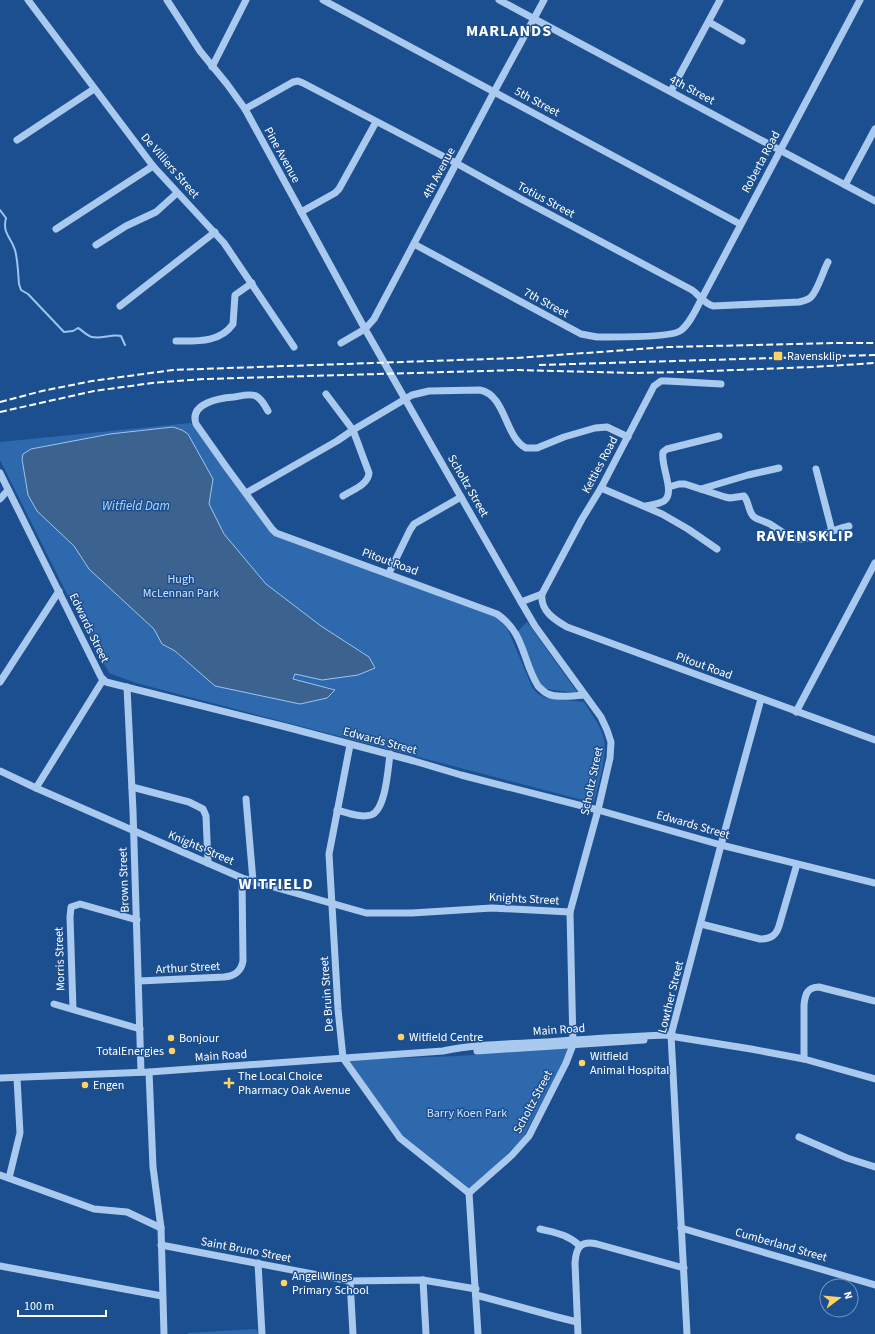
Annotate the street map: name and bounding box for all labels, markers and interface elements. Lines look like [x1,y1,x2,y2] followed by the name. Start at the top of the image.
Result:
[466,20,552,42] district label: MARLANDS
[666,71,718,109] street label: 4th Street
[511,83,563,121] street label: 5th Street
[260,124,304,186] street label: Pine Avenue
[738,128,784,196] street label: Roberta Road
[137,130,203,202] street label: De Villiers Street
[418,144,460,202] street label: 4th Avenue
[514,178,578,222] street label: Totius Street
[520,284,572,322] street label: 7th Street
[787,348,842,365] place label: Ravensklip
[772,350,784,362] marker: Ravensklip
[578,433,622,497] street label: Ketties Road
[443,452,493,520] street label: Scholtz Street
[102,497,170,515] water label: Witfield Dam
[756,525,854,547] district label: RAVENSKLIP
[359,544,421,580] street label: Pitout Road
[143,571,219,602] park label: Hugh McLennan Park
[65,590,113,666] street label: Edwards Street
[673,648,735,684] street label: Pitout Road
[341,723,419,759] street label: Edwards Street
[576,745,608,817] street label: Scholtz Street
[654,806,732,844] street label: Edwards Street
[165,826,237,870] street label: Knights Street
[114,847,134,913] street label: Brown Street
[238,873,314,895] district label: WITFIELD
[488,889,560,909] street label: Knights Street
[50,927,70,991] street label: Morris Street
[316,956,338,1032] street label: De Bruin Street
[155,958,221,978] street label: Arthur Street
[654,959,688,1035] street label: Lowther Street
[532,1020,586,1040] street label: Main Road
[409,1029,483,1046] place label: Witfield Centre
[179,1030,220,1047] place label: Bonjour
[396,1032,406,1042] marker: Witfield Centre
[166,1033,176,1043] marker: Bonjour
[96,1043,164,1060] place label: TotalEnergies
[167,1046,177,1056] marker: TotalEnergies
[194,1046,248,1066] street label: Main Road
[590,1048,669,1079] place label: Witfield Animal Hospital
[577,1058,587,1068] marker: Witfield Animal Hospital
[509,1067,557,1137] street label: Scholtz Street
[238,1068,350,1099] place label: The Local Choice Pharmacy Oak Avenue
[93,1077,124,1094] place label: Engen
[223,1077,235,1089] marker: The Local Choice Pharmacy Oak Avenue
[80,1080,90,1090] marker: Engen
[427,1105,507,1122] park label: Barry Koen Park
[733,1224,829,1266] street label: Cumberland Street
[199,1233,293,1267] street label: Saint Bruno Street
[292,1268,369,1299] place label: Angel Wings Primary School
[279,1278,289,1288] marker: Angel Wings Primary School
[819,1278,859,1318] north arrow
[840,1290,856,1301] text: N
[18,1292,106,1318] scale bar
[24,1298,54,1315] text: 100 m

